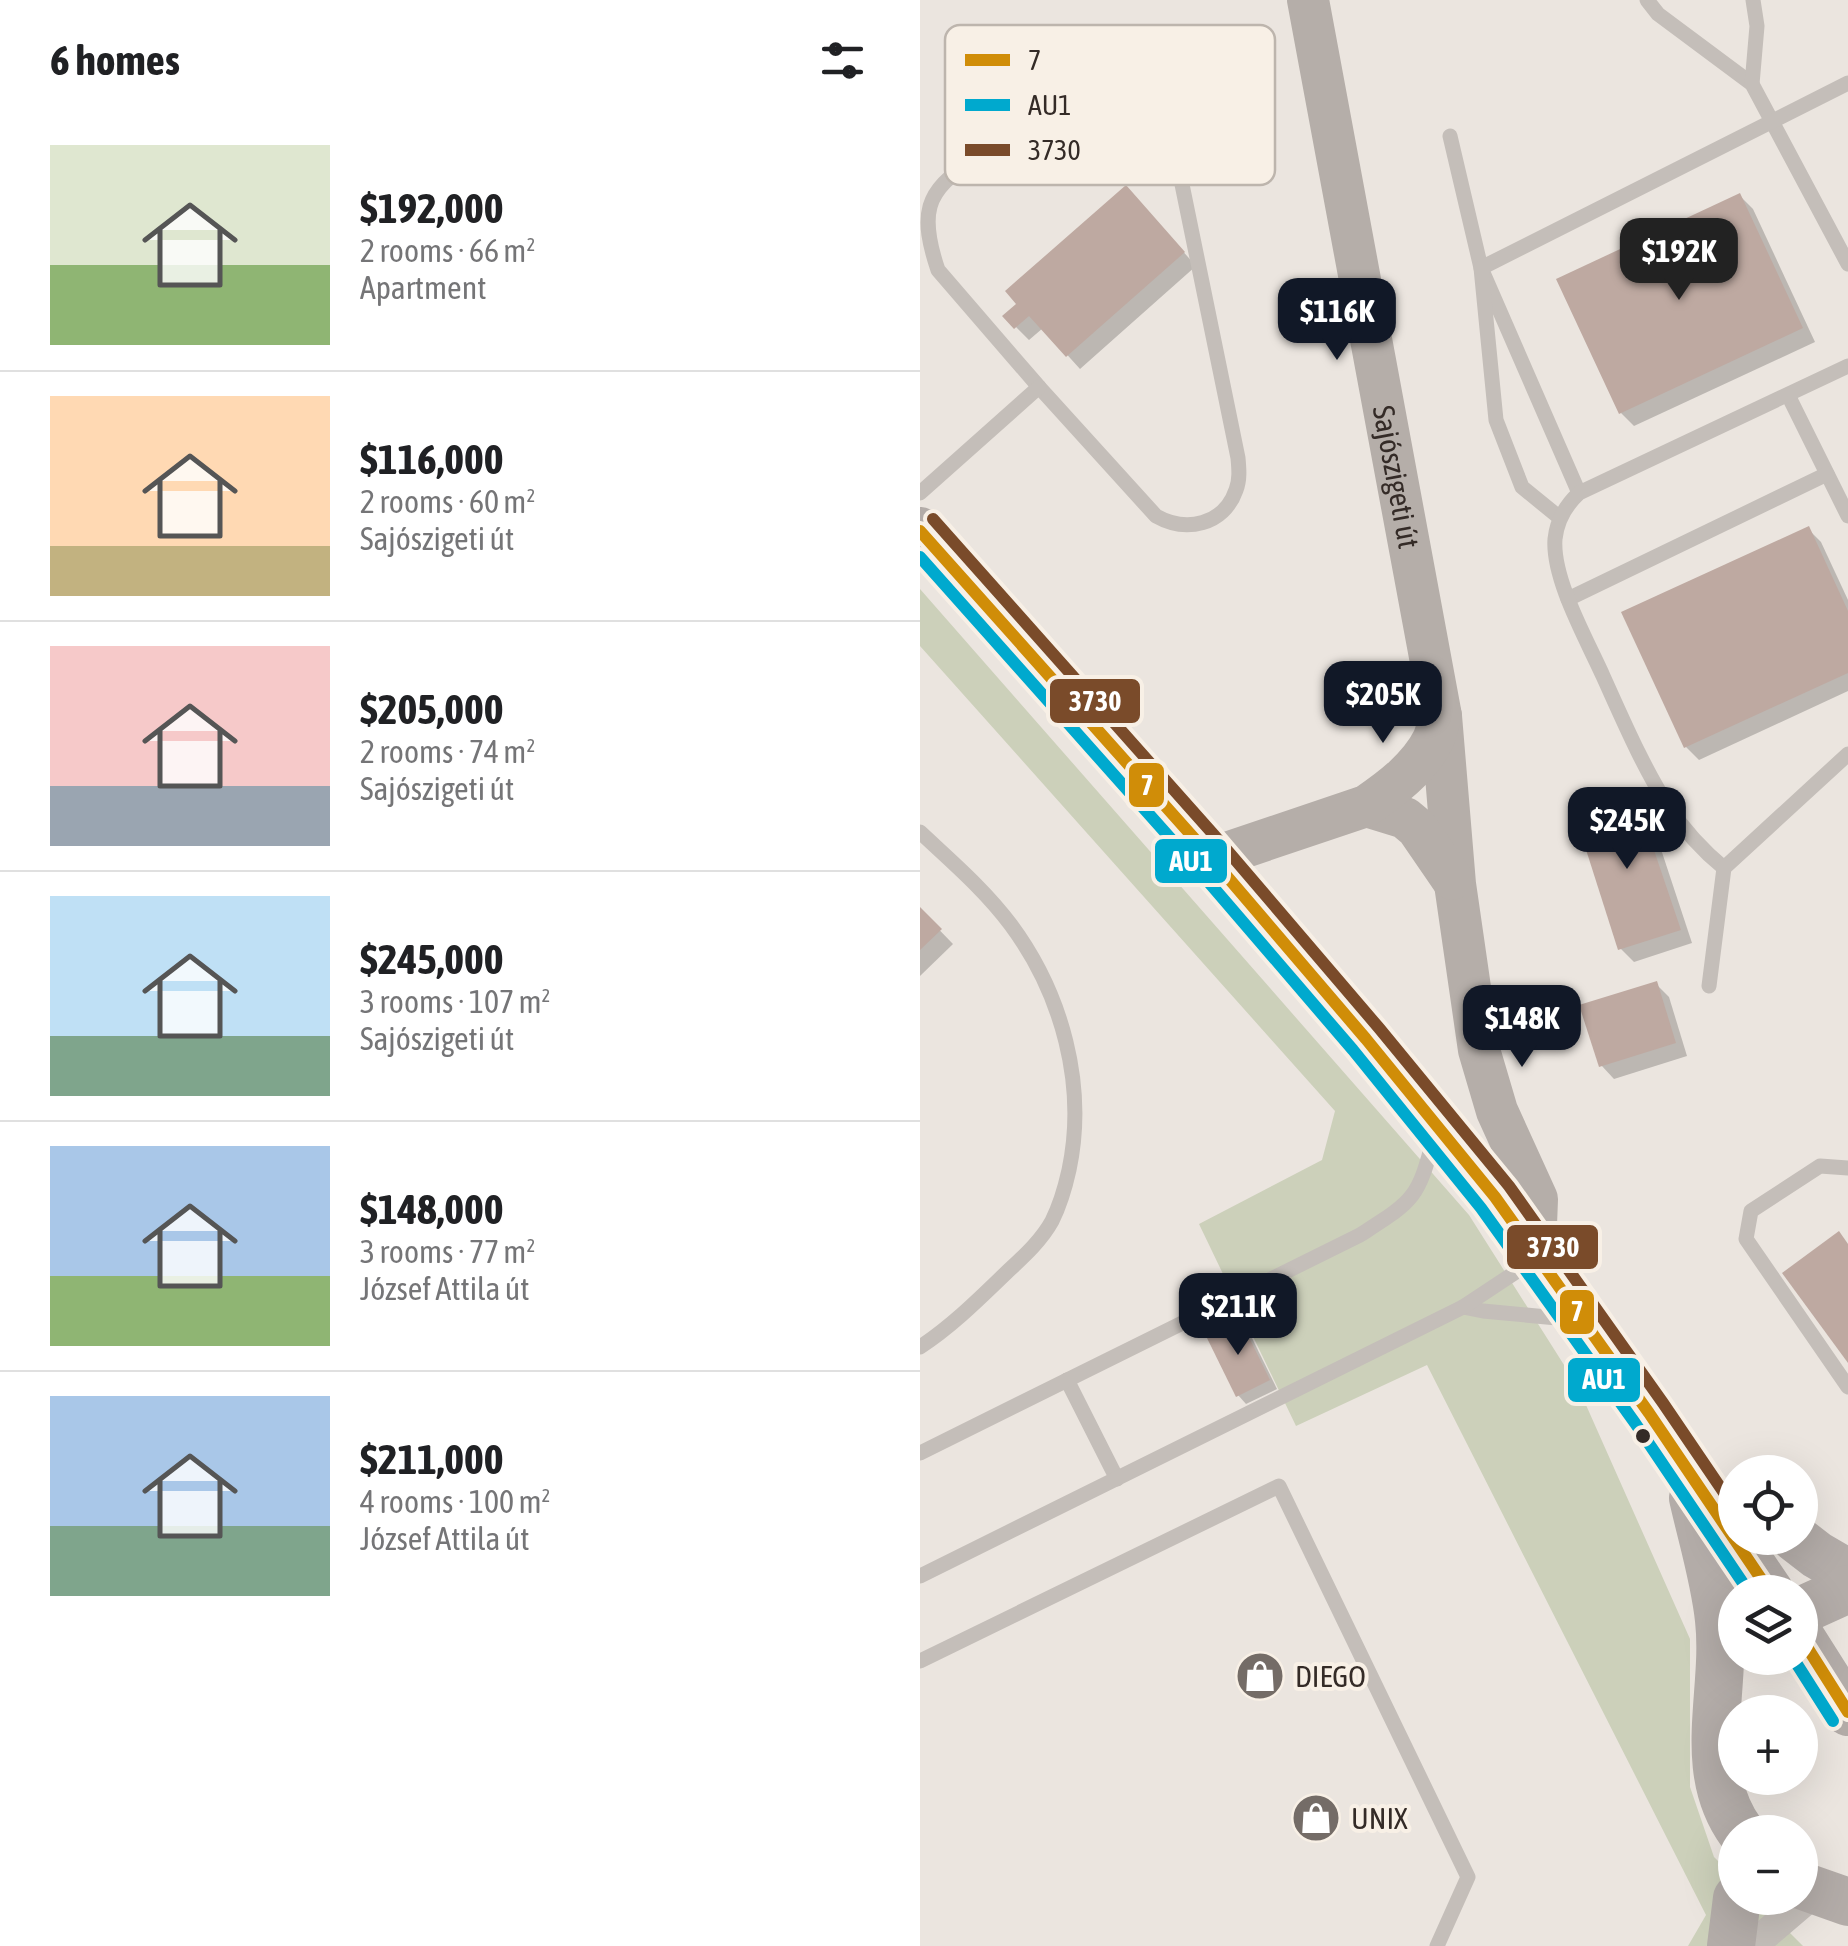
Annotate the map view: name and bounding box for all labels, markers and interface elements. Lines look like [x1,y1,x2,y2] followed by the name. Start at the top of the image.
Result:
[945,25,1275,185] legend
[815,33,870,88] icon: filters
[50,36,180,84] text: 6 homes
[1028,44,1041,76] text: 7
[1028,89,1071,121] text: AU1
[1028,134,1081,166] text: 3730
[360,184,504,232] text: $192,000
[130,185,250,305] icon: home
[1609,218,1749,303] pin: $192K
[360,232,535,269] text: 2 rooms · 66 m²
[1642,232,1716,269] text: $192K
[360,269,486,306] text: Apartment
[1267,278,1407,363] pin: $116K
[1300,292,1374,329] text: $116K
[1367,403,1426,551] street label: Sajószigeti út
[360,435,504,483] text: $116,000
[130,436,250,556] icon: home
[360,483,535,520] text: 2 rooms · 60 m²
[360,520,514,557] text: Sajószigeti út
[1313,661,1453,746] pin: $205K
[1346,675,1420,712] text: $205K
[1048,677,1142,725] line badge: 3730
[360,685,504,733] text: $205,000
[1069,685,1121,717] text: 3730
[130,686,250,806] icon: home
[360,733,535,770] text: 2 rooms · 74 m²
[1127,761,1166,809] line badge: 7
[1140,769,1154,801] text: 7
[360,770,514,807] text: Sajószigeti út
[1557,787,1697,872] pin: $245K
[1590,801,1664,838] text: $245K
[1153,837,1229,885] line badge: AU1
[1168,845,1213,877] text: AU1
[360,935,504,983] text: $245,000
[130,936,250,1056] icon: home
[360,983,550,1020] text: 3 rooms · 107 m²
[1452,985,1592,1070] pin: $148K
[1485,999,1559,1036] text: $148K
[360,1020,514,1057] text: Sajószigeti út
[360,1185,504,1233] text: $148,000
[130,1186,250,1306] icon: home
[1505,1223,1600,1271] line badge: 3730
[1527,1231,1579,1263] text: 3730
[360,1233,535,1270] text: 3 rooms · 77 m²
[360,1270,529,1307] text: József Attila út
[1168,1273,1308,1358] pin: $211K
[1201,1287,1275,1324] text: $211K
[1558,1288,1596,1336] line badge: 7
[1570,1295,1584,1327] text: 7
[1566,1356,1642,1404] line badge: AU1
[1581,1363,1626,1395] text: AU1
[1633,1426,1653,1446] unlabelled marker
[360,1435,504,1483] text: $211,000
[130,1436,250,1556] icon: home
[1718,1455,1818,1915] map controls
[1718,1455,1818,1555] button: locate
[360,1483,550,1520] text: 4 rooms · 100 m²
[360,1520,529,1557] text: József Attila út
[1718,1575,1818,1675] button: layers
[1234,1650,1286,1702] shop icon: DIEGO
[1295,1659,1366,1693] place label: DIEGO
[1718,1695,1818,1795] button: +
[1290,1792,1342,1844] shop icon: UNIX
[1351,1801,1408,1835] place label: UNIX
[1718,1815,1818,1915] button: −

